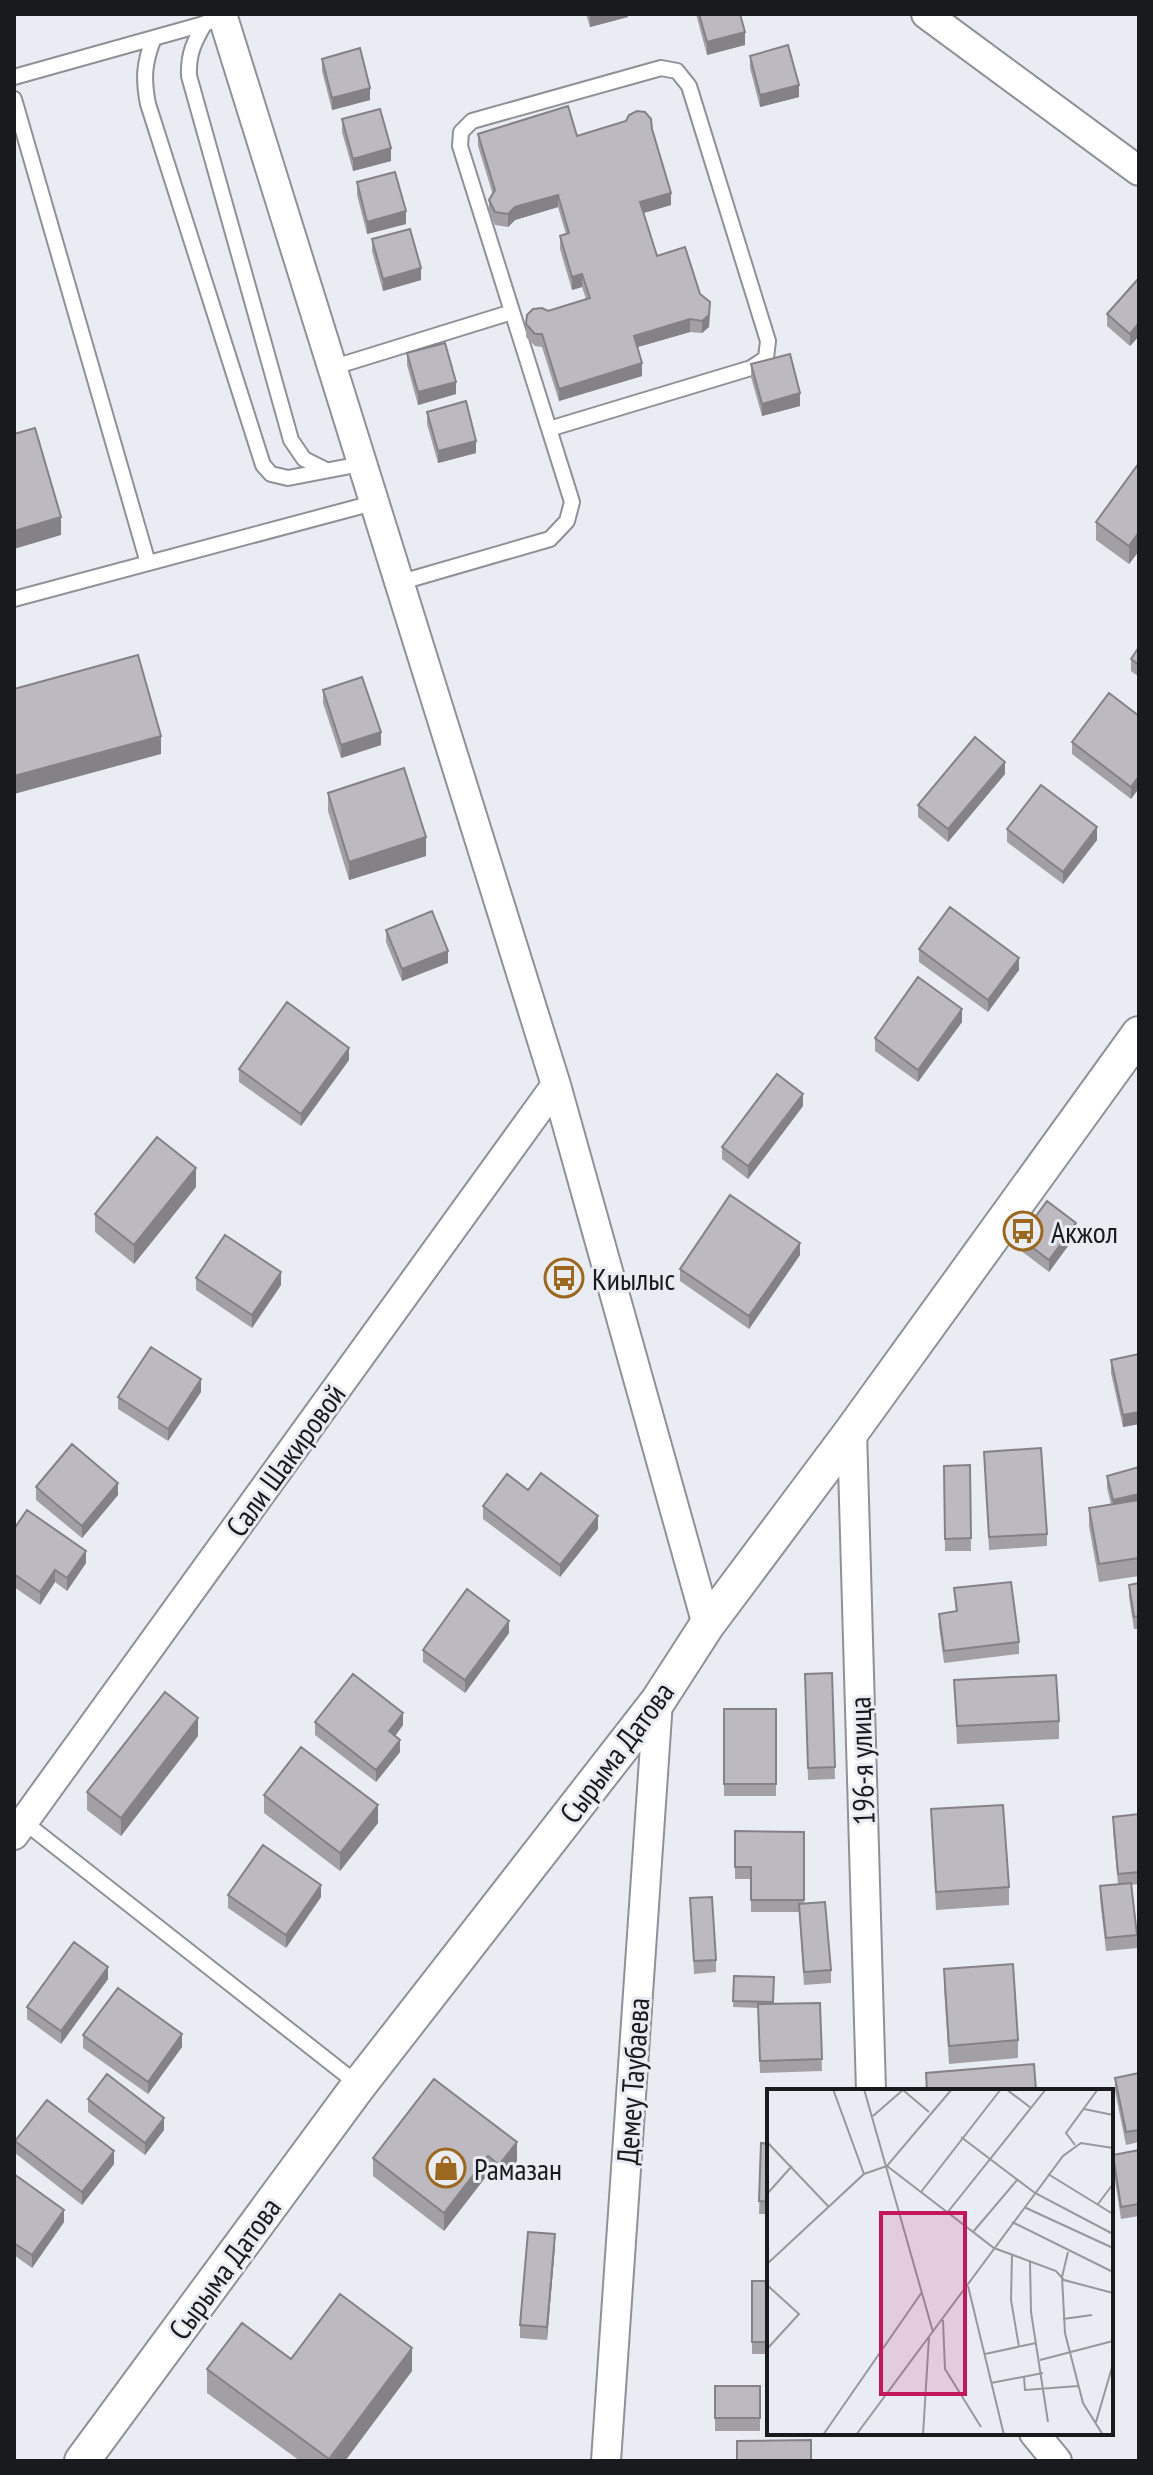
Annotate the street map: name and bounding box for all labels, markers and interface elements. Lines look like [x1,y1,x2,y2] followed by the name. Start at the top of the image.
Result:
[1002,1210,1044,1252] bus stop icon: Акжол
[1051,1212,1118,1251] place label: Акжол
[543,1257,585,1299] bus stop icon: Киылыс
[592,1259,675,1298] place label: Киылыс
[216,1376,354,1544] street label: Сали Шакировой
[550,1674,682,1830] street label: Сырыма Датова
[839,1696,883,1826] street label: 196-я улица
[607,1996,657,2166] street label: Демеу Таубаева
[767,2089,1113,2435] inset map
[425,2147,467,2189] shop icon: Рамазан
[474,2149,562,2188] place label: Рамазан
[159,2189,289,2347] street label: Сырыма Датова

